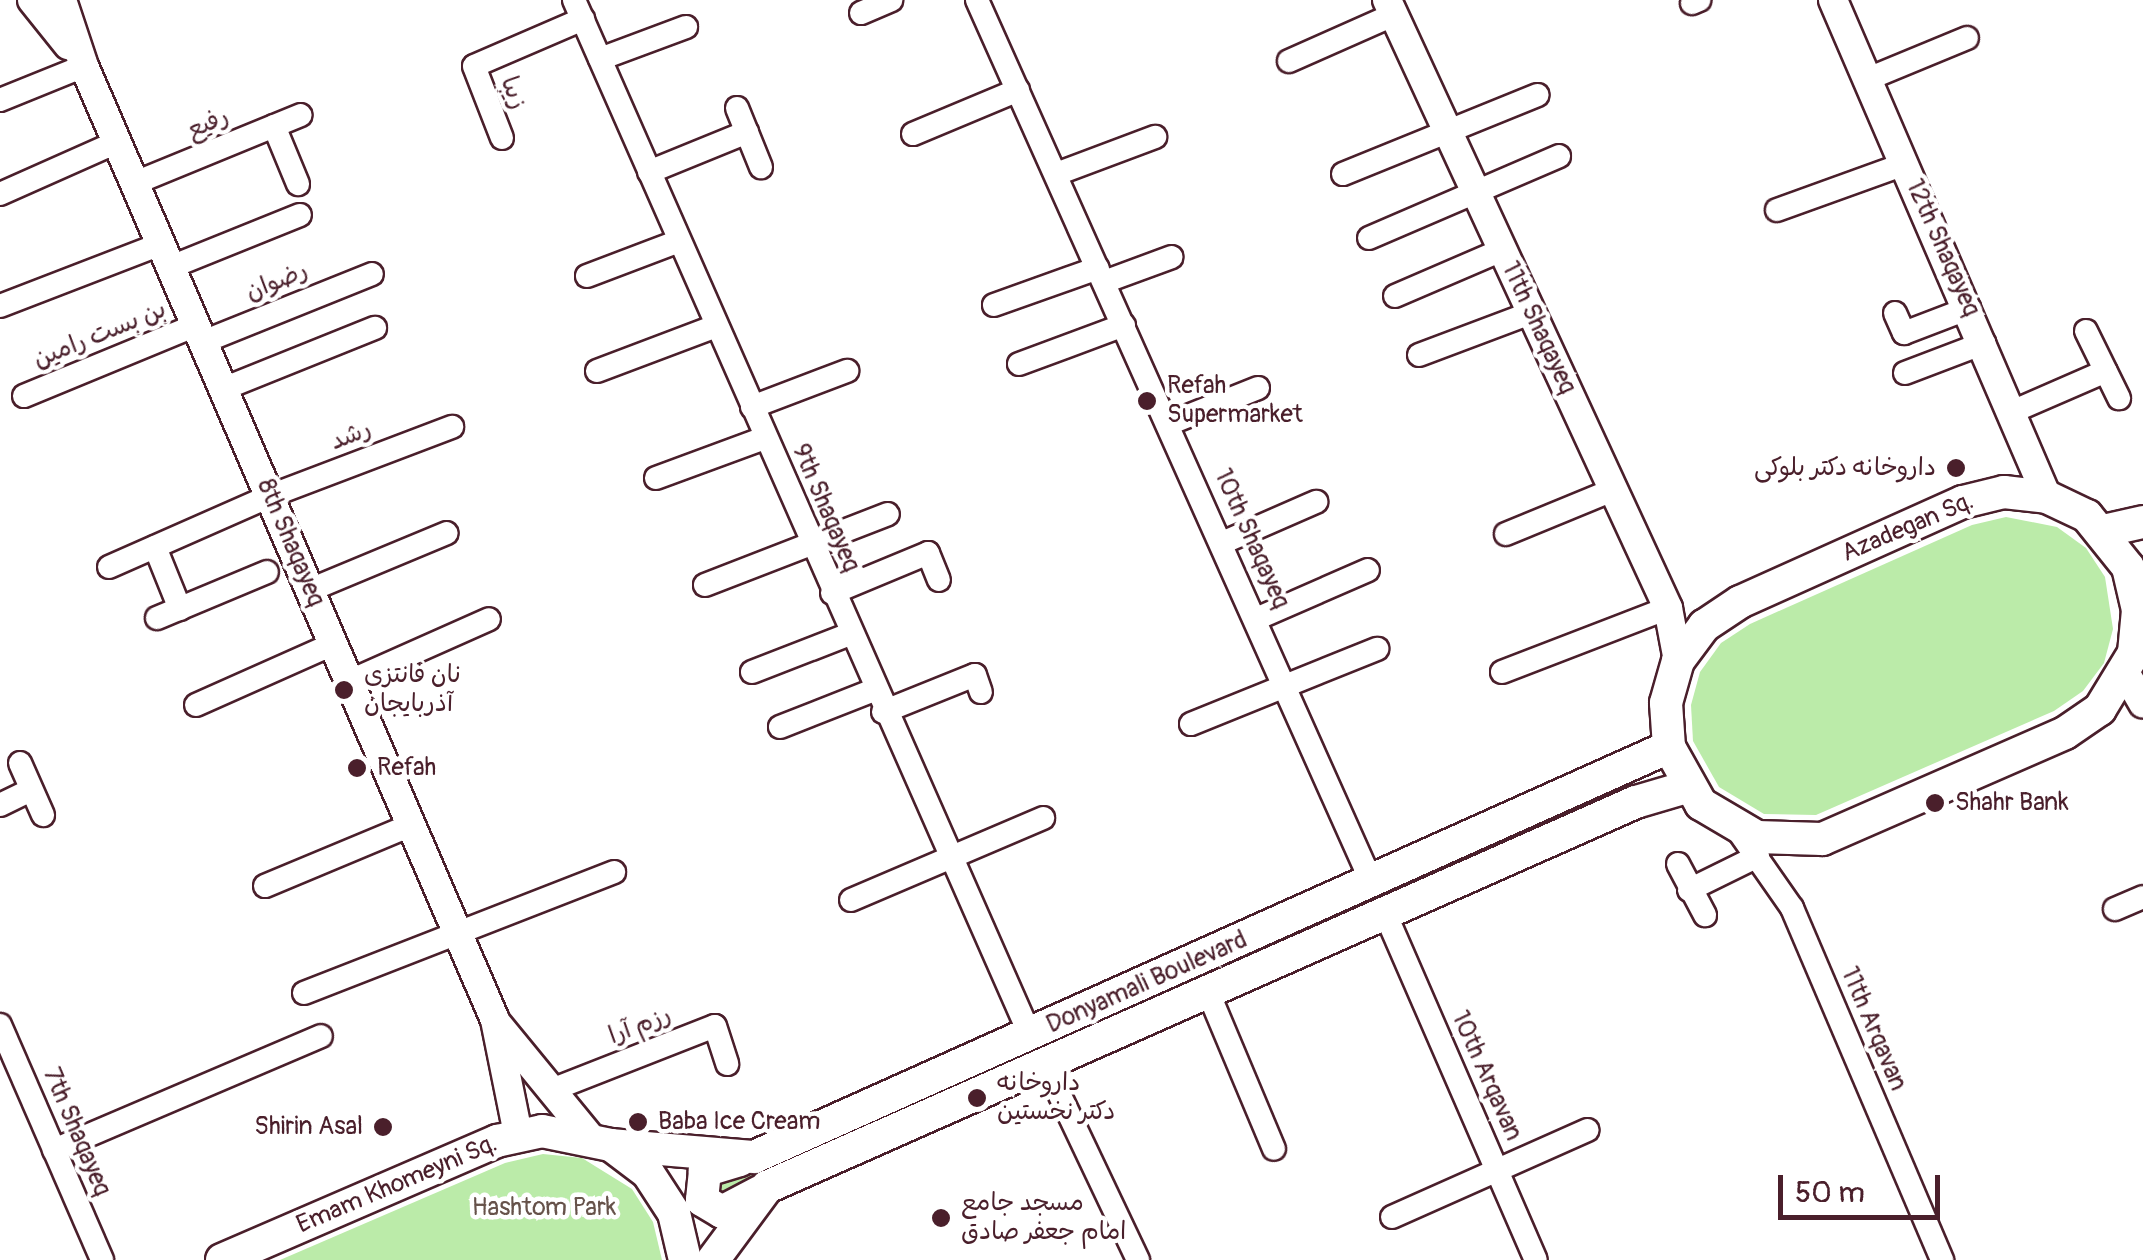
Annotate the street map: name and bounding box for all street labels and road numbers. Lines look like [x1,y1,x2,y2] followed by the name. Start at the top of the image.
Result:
[493,72,533,114] street label: زیبا
[183,102,233,146] street label: رفیع
[1898,175,1986,321] street label: 12th Shaqayeq
[242,256,312,308] street label: رضوان
[1494,257,1582,399] street label: 11th Shaqayeq
[29,295,171,375] street label: بن بست رامین
[326,415,376,457] street label: رشد
[785,440,865,576] street label: 9th Shaqayeq
[1207,464,1295,614] street label: 10th Shaqayeq
[250,475,330,611] street label: 8th Shaqayeq
[1838,487,1978,569] street label: Azadegan Sq.
[1042,925,1252,1041] street label: Donyamali Boulevard
[1833,963,1913,1095] street label: 11th Arqavan
[605,1000,675,1052] street label: رزم آرا
[1444,1006,1528,1146] street label: 10th Arqavan
[36,1063,116,1201] street label: 7th Shaqayeq
[292,1129,502,1241] street label: Emam Khomeyni Sq.

